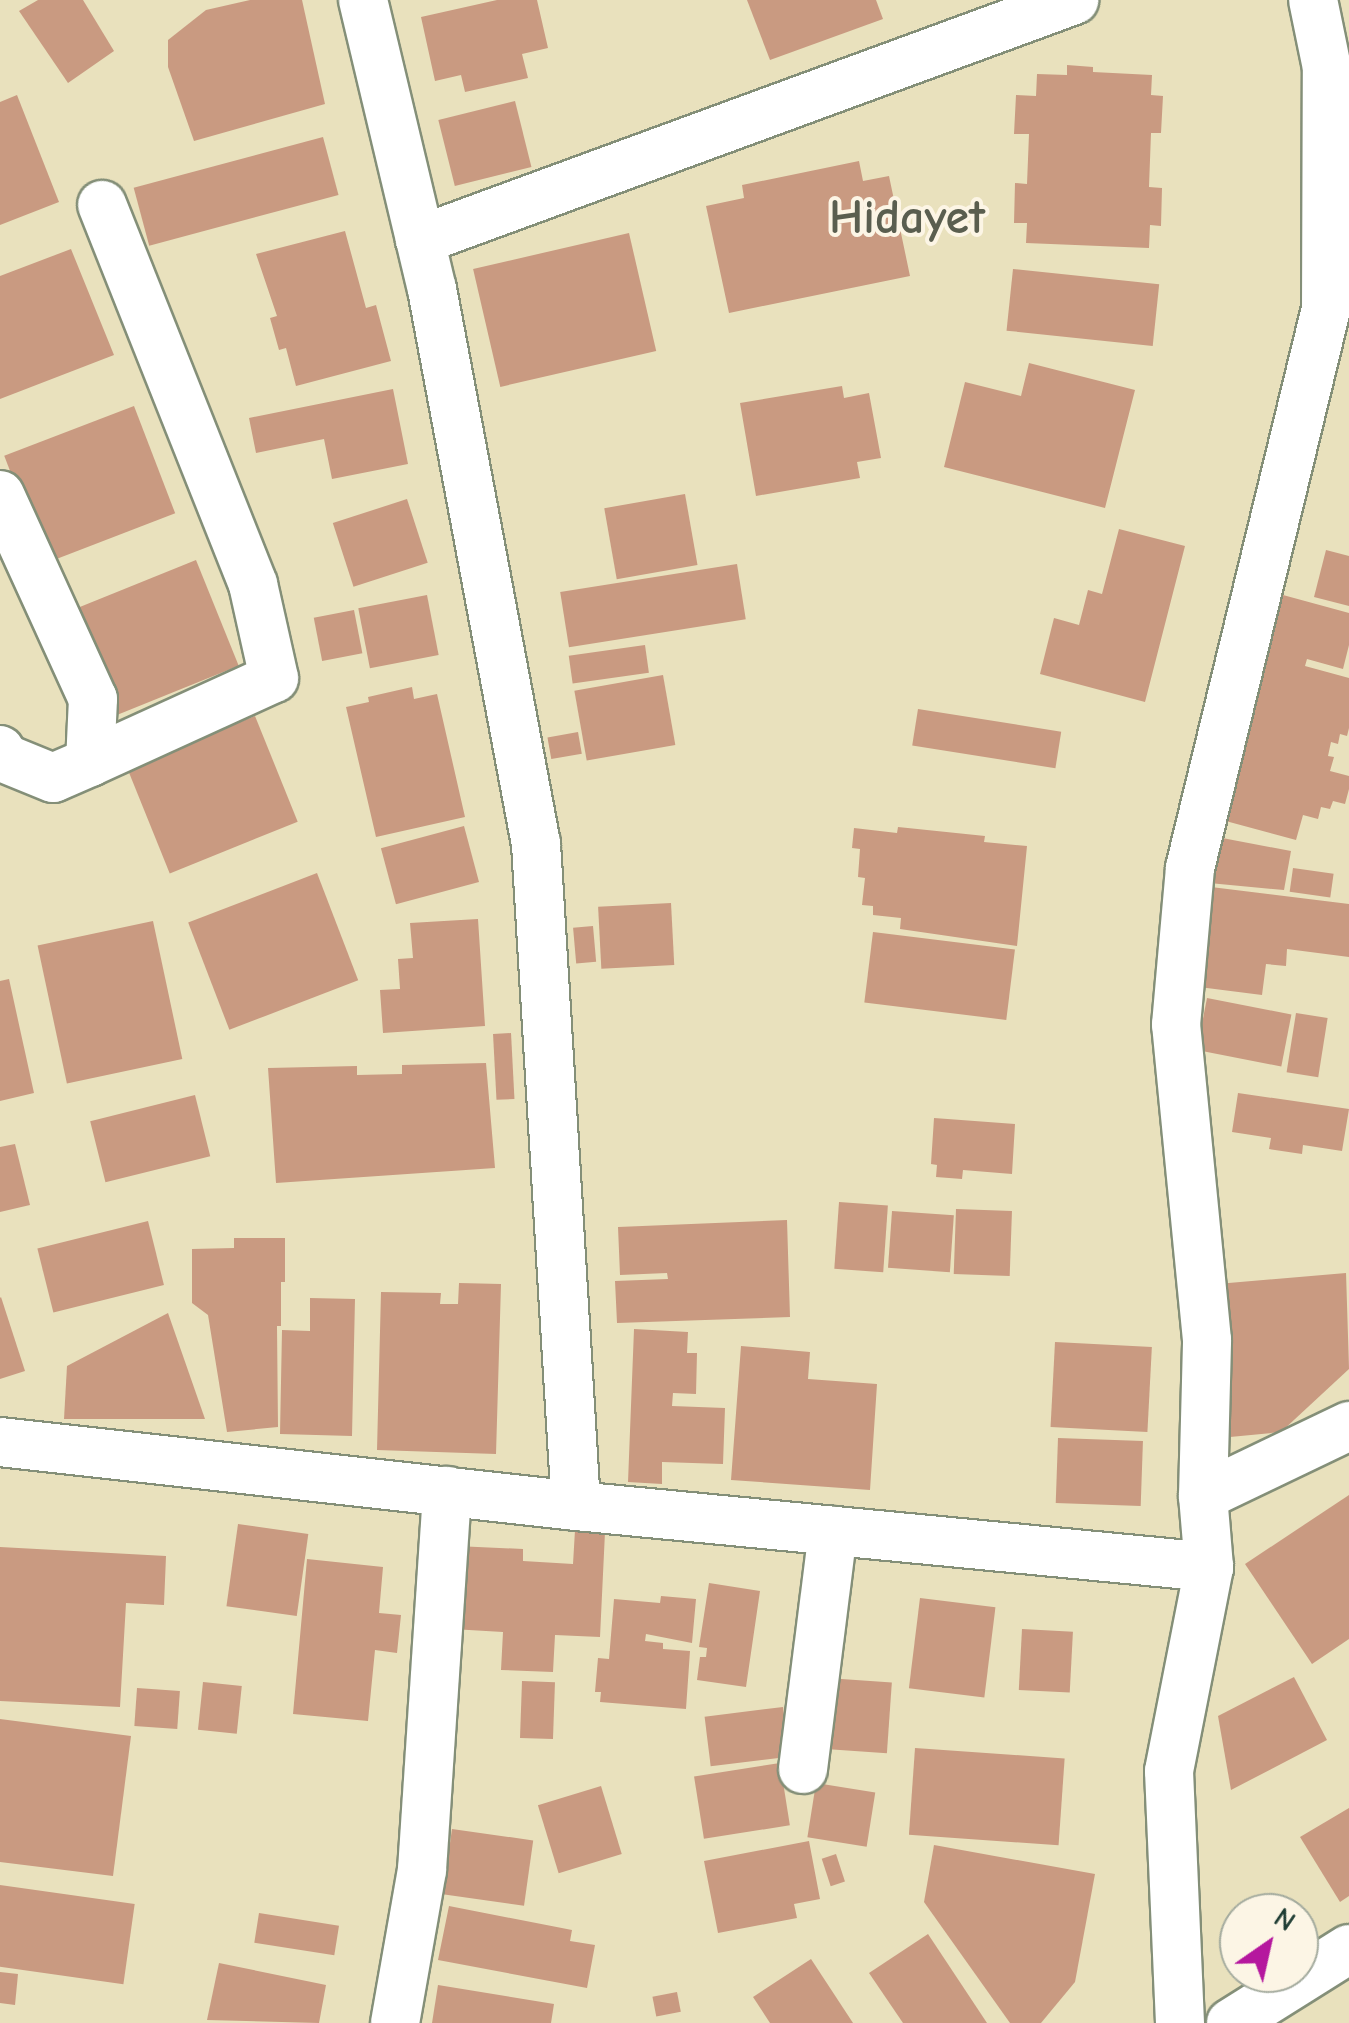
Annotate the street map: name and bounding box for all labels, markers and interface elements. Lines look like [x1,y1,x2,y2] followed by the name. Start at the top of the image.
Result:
[829,189,985,247] district label: Hidayet
[1219,1893,1319,1993] north arrow
[1268,1901,1301,1938] text: N

